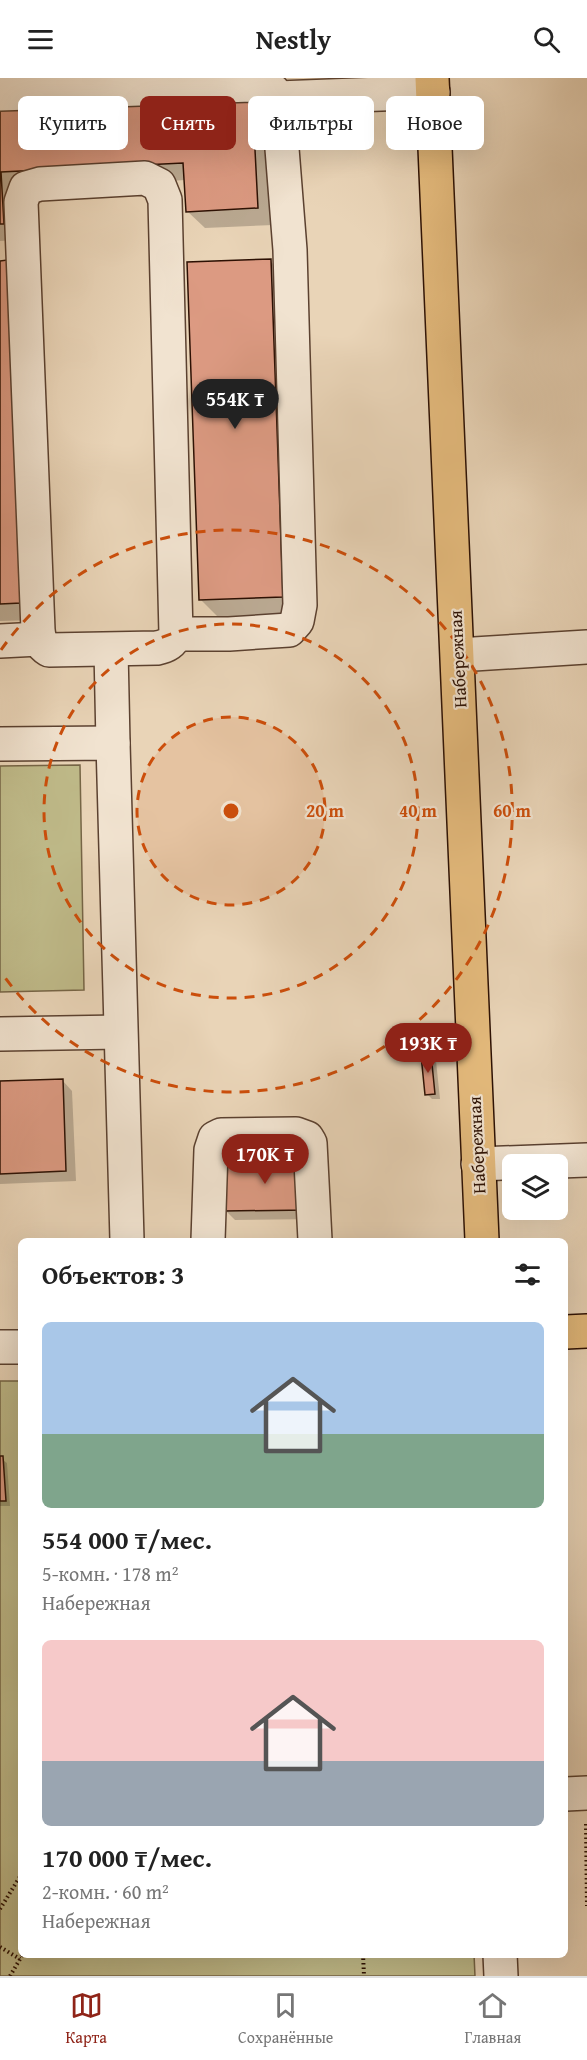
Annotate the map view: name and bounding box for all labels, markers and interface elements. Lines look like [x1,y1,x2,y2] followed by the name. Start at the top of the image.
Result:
[256,19,331,59] text: Nestly
[24,23,57,56] icon: menu
[530,23,563,56] icon: search
[18,96,128,150] chip: Купить
[140,96,236,150] chip: Снять
[248,96,374,150] chip: Фильтры
[386,96,484,150] chip: Новое
[186,379,284,430] pin: 554K ₸
[206,384,264,413] text: 554K ₸
[441,610,474,708] street label: Набережная
[306,797,345,824] text: 20 m
[399,797,438,824] text: 40 m
[493,797,532,824] text: 60 m
[221,801,241,821] centre of rings
[379,1023,477,1074] pin: 193K ₸
[399,1028,457,1057] text: 193K ₸
[460,1096,493,1194] street label: Набережная
[216,1134,314,1185] pin: 170K ₸
[236,1139,294,1168] text: 170K ₸
[502,1154,568,1220] map controls
[502,1154,568,1220] button: layers
[42,1255,185,1294] text: Объектов: 3
[511,1258,544,1291] icon: filters
[239,1361,347,1469] icon: home
[42,1520,212,1559] text: 554 000 ₸/мес.
[42,1559,178,1588] text: 5-комн. · 178 m²
[42,1588,151,1617] text: Набережная
[239,1679,347,1787] icon: home
[42,1838,212,1877] text: 170 000 ₸/мес.
[42,1877,169,1906] text: 2-комн. · 60 m²
[42,1906,151,1935] text: Набережная
[66,1989,107,2049] tab: Карта
[238,1989,333,2049] tab: Сохранённые
[464,1989,521,2049] tab: Главная

